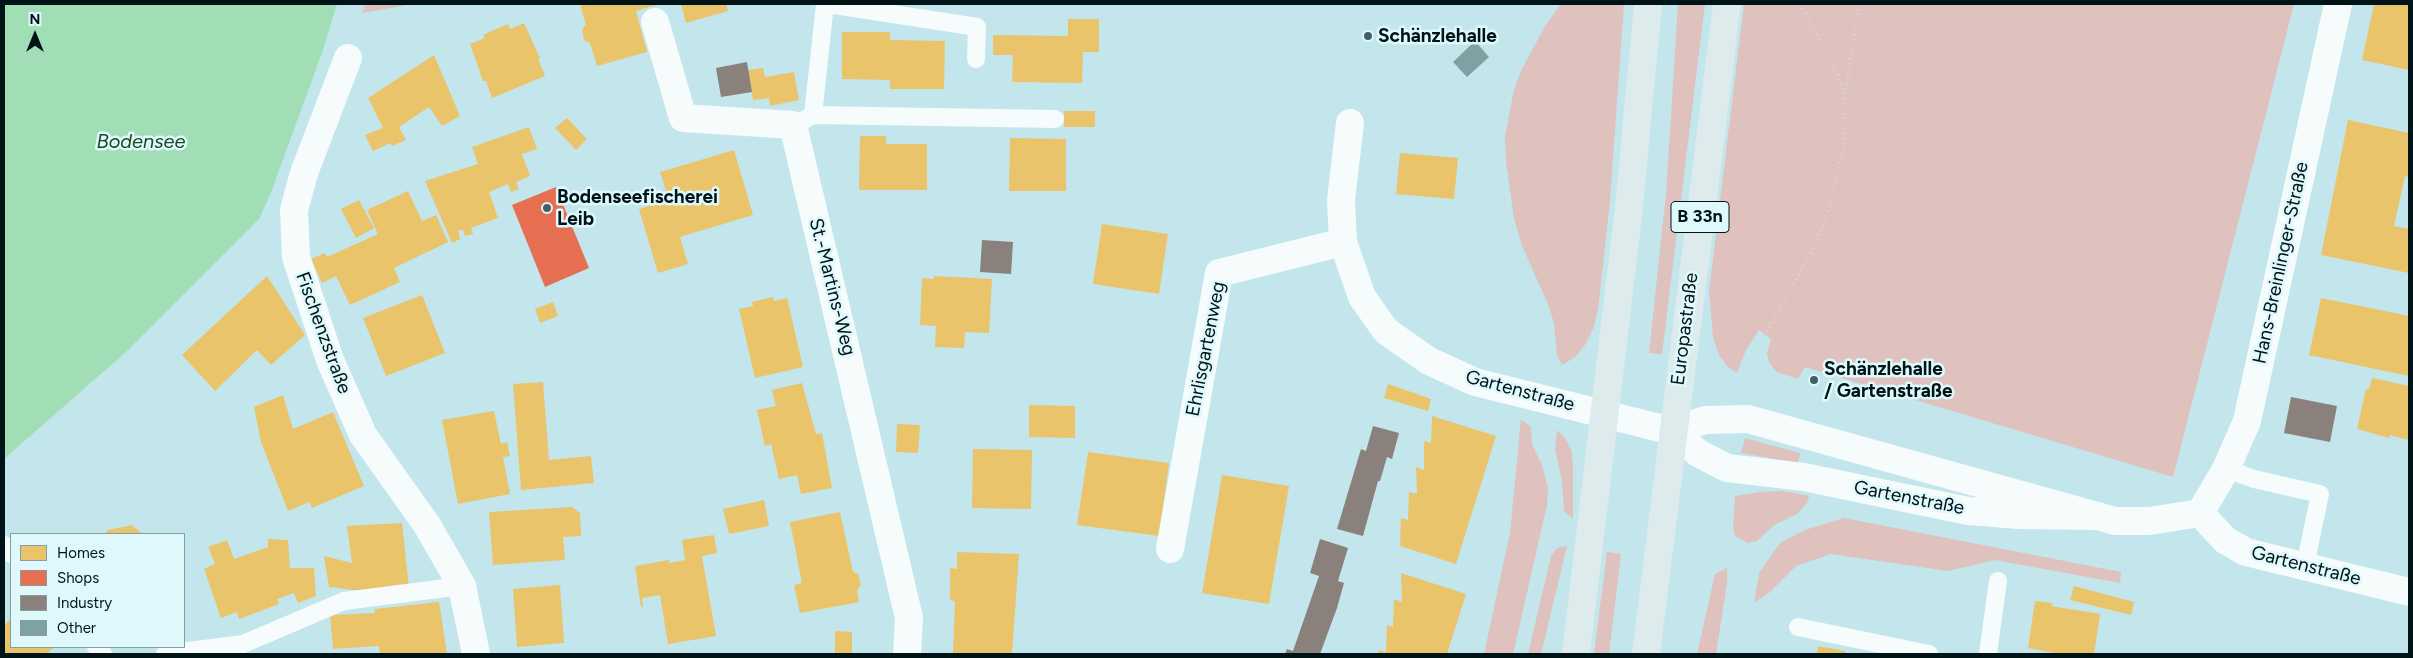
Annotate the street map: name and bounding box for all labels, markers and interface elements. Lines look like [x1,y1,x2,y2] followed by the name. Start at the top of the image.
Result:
[10,10,60,60] north arrow
[30,11,40,28] text: N
[1378,25,1497,47] place label: Schänzlehalle
[1362,30,1374,42] marker: Schänzlehalle
[97,130,185,154] water label: Bodensee
[2248,160,2314,366] street label: Hans-Breinlinger-Straße
[557,186,718,230] place label: Bodenseefischerei Leib
[541,202,553,214] marker: Bodenseefischerei Leib
[1671,202,1729,232] road number: B 33n
[804,216,860,358] street label: St.-Martins-Weg
[290,269,356,397] street label: Fischenzstraße
[1667,271,1703,387] street label: Europastraße
[1182,280,1230,418] street label: Ehrlisgartenweg
[1824,358,1952,402] place label: Schänzlehalle / Gartenstraße
[1463,366,1577,416] street label: Gartenstraße
[1808,374,1820,386] marker: Schänzlehalle / Gartenstraße
[1852,476,1966,520] street label: Gartenstraße
[10,533,185,648] legend
[2249,541,2363,591] street label: Gartenstraße
[57,544,105,562] text: Homes
[57,569,99,587] text: Shops
[57,594,112,612] text: Industry
[57,619,96,637] text: Other

